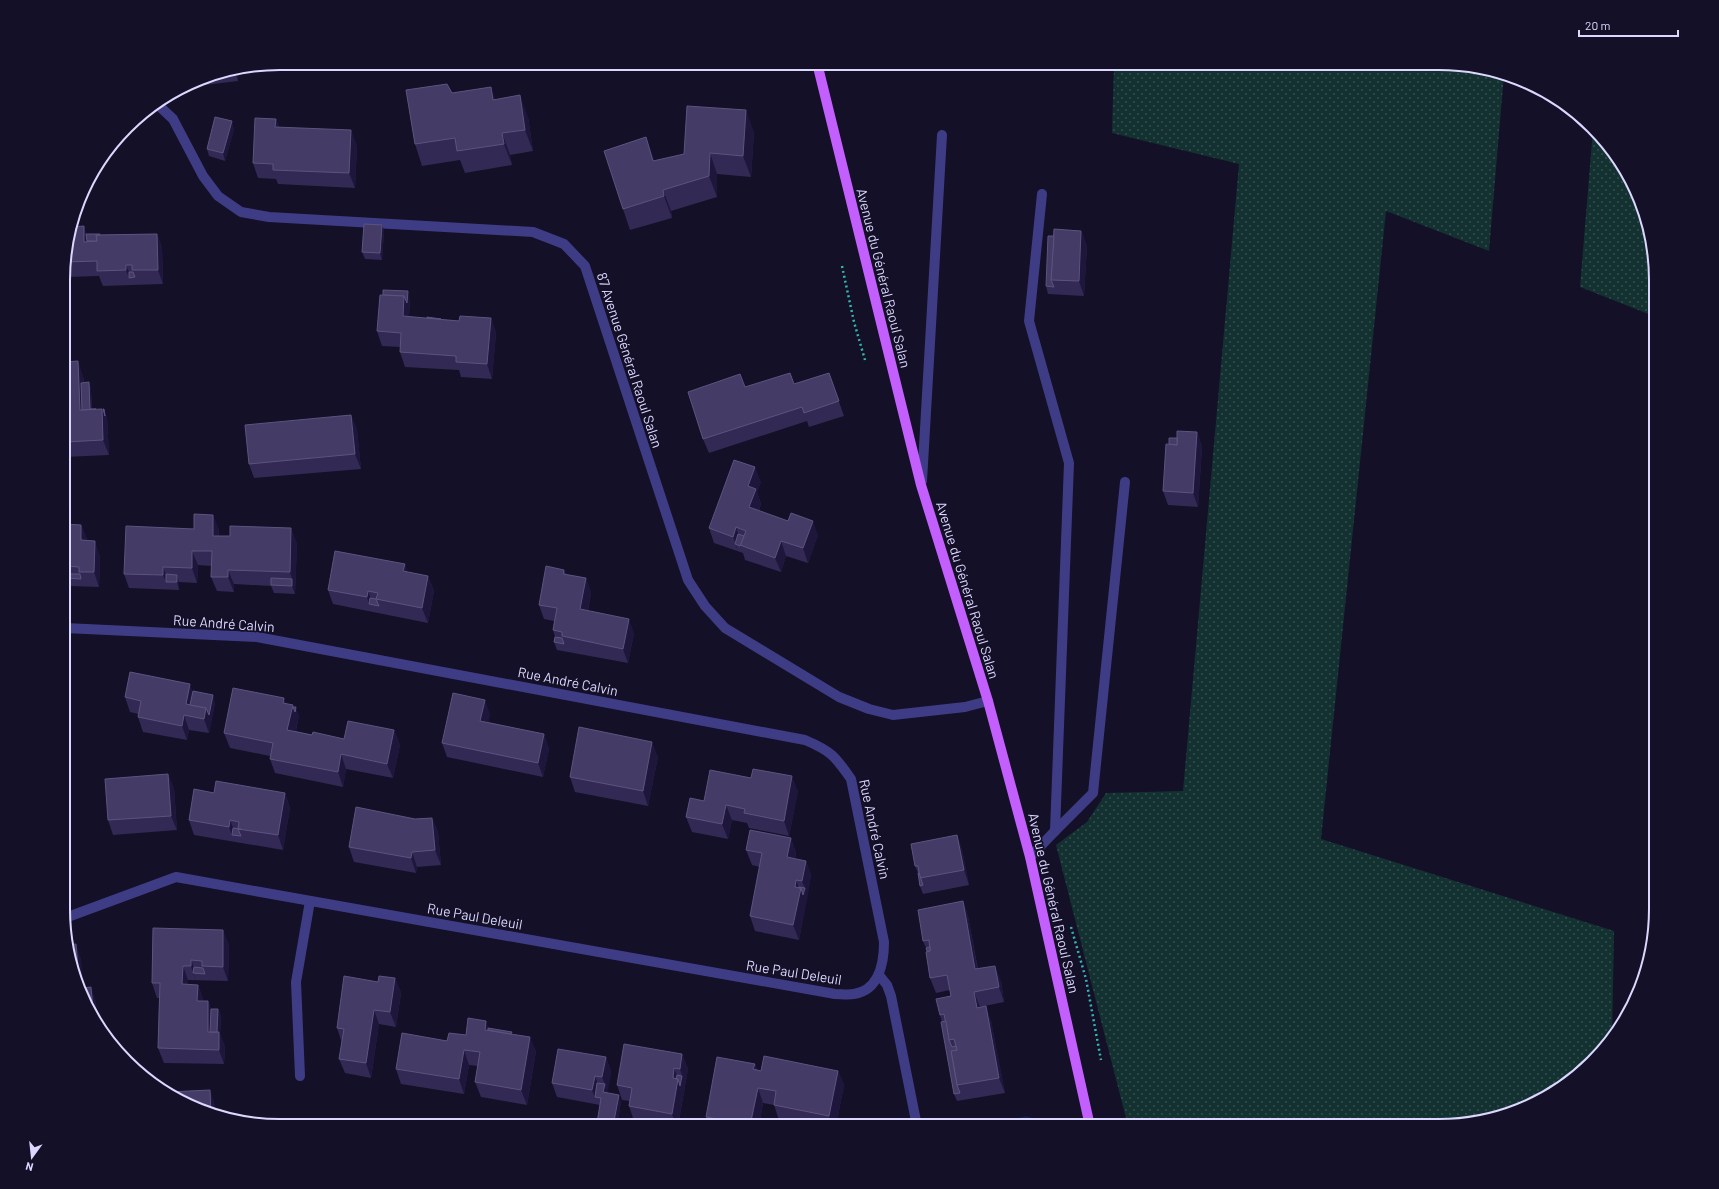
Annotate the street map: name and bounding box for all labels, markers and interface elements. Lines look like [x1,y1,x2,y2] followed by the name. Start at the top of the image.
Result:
[1579,12,1678,38] scale bar
[1585,18,1611,32] text: 20 m
[853,186,915,370] street label: Avenue du Général Raoul Salan
[594,270,666,450] street label: 87 Avenue Général Raoul Salan
[933,499,1003,681] street label: Avenue du Général Raoul Salan
[173,611,275,635] street label: Rue André Calvin
[516,663,620,699] street label: Rue André Calvin
[856,777,894,881] street label: Rue André Calvin
[1025,811,1083,995] street label: Avenue du Général Raoul Salan
[426,899,524,933] street label: Rue Paul Deleuil
[745,956,843,988] street label: Rue Paul Deleuil
[12,1137,52,1177] north arrow
[24,1160,35,1174] text: N

